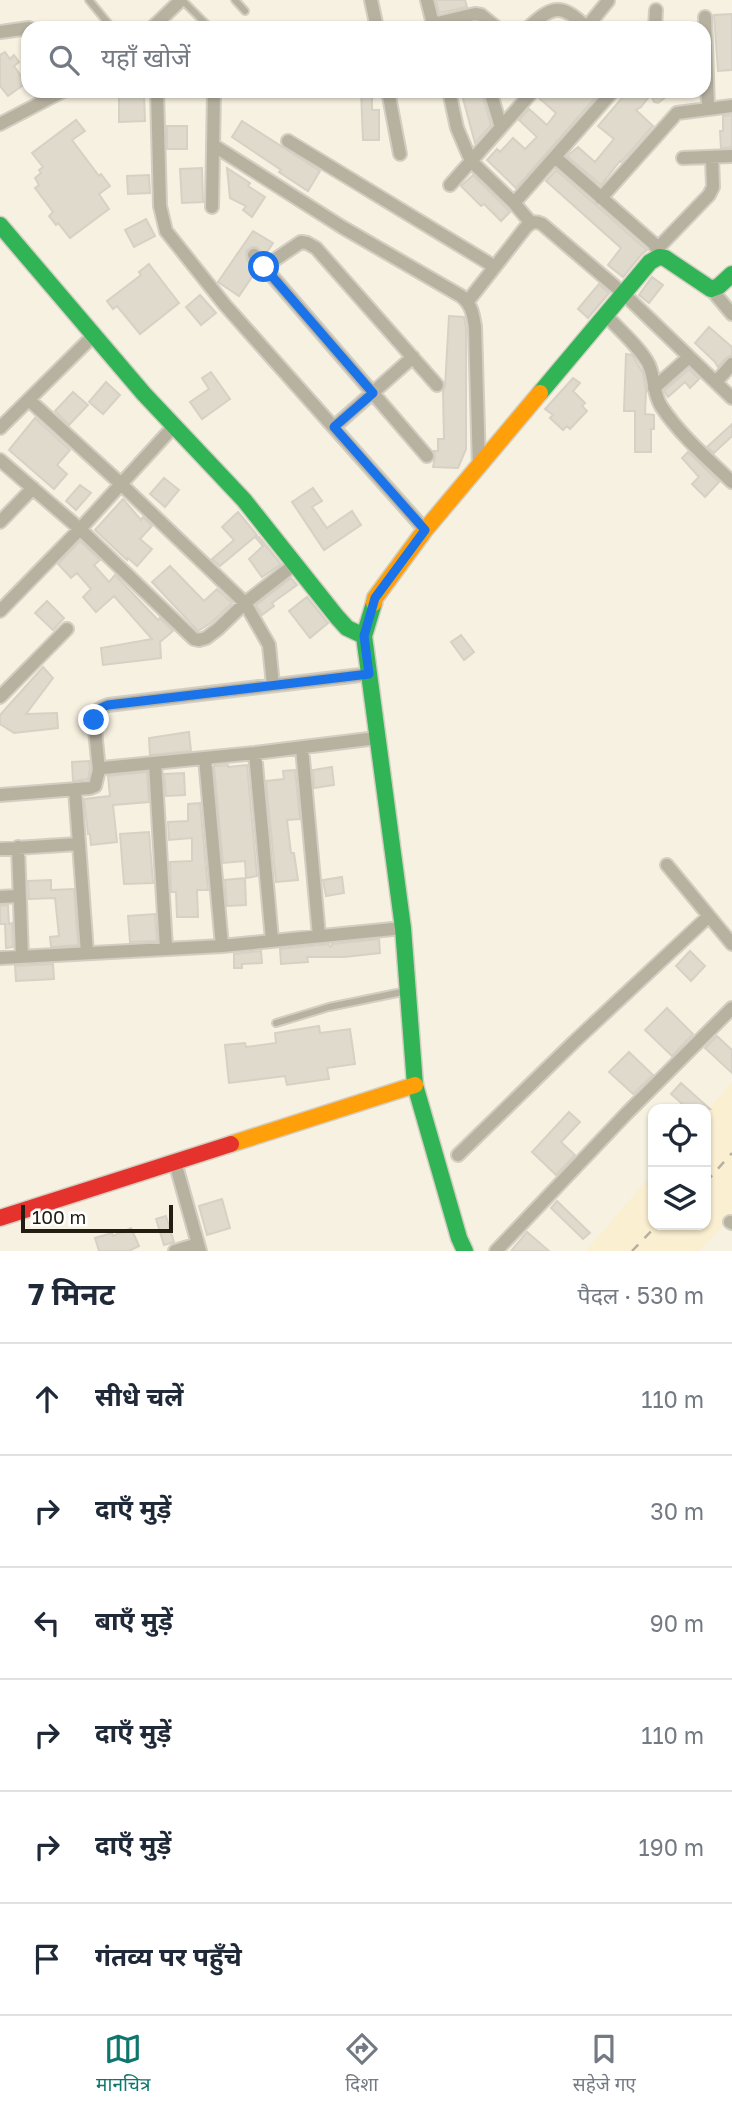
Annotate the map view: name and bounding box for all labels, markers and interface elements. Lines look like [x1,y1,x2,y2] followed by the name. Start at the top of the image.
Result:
[21,21,711,98] search box
[45,41,83,79] icon: search
[101,42,190,73] text: यहाँ खोजें
[248,251,279,282] route start
[78,704,109,735] route end
[648,1104,711,1230] map controls
[648,1104,711,1167] button: locate
[648,1167,711,1230] button: layers
[21,1202,173,1234] scale bar
[32,1205,86,1228] text: 100 m
[28,1276,115,1312] text: 7 मिनट
[578,1281,704,1309] text: पैदल · 530 m
[28,1380,66,1418] icon: ahead
[95,1381,183,1412] text: सीधे चलें
[641,1385,704,1413] text: 110 m
[28,1492,66,1530] icon: right
[95,1493,171,1524] text: दाएँ मुड़ें
[650,1497,704,1525] text: 30 m
[28,1604,66,1642] icon: left
[95,1605,173,1636] text: बाएँ मुड़ें
[650,1609,704,1637] text: 90 m
[28,1716,66,1754] icon: right
[95,1717,171,1748] text: दाएँ मुड़ें
[641,1721,704,1749] text: 110 m
[28,1828,66,1866] icon: right
[95,1829,171,1860] text: दाएँ मुड़ें
[639,1833,704,1861] text: 190 m
[28,1940,66,1978] icon: arrive
[95,1941,242,1972] text: गंतव्य पर पहुँचे
[96,2030,150,2099] tab: मानचित्र
[343,2030,381,2099] tab: दिशा
[573,2030,636,2099] tab: सहेजे गए

